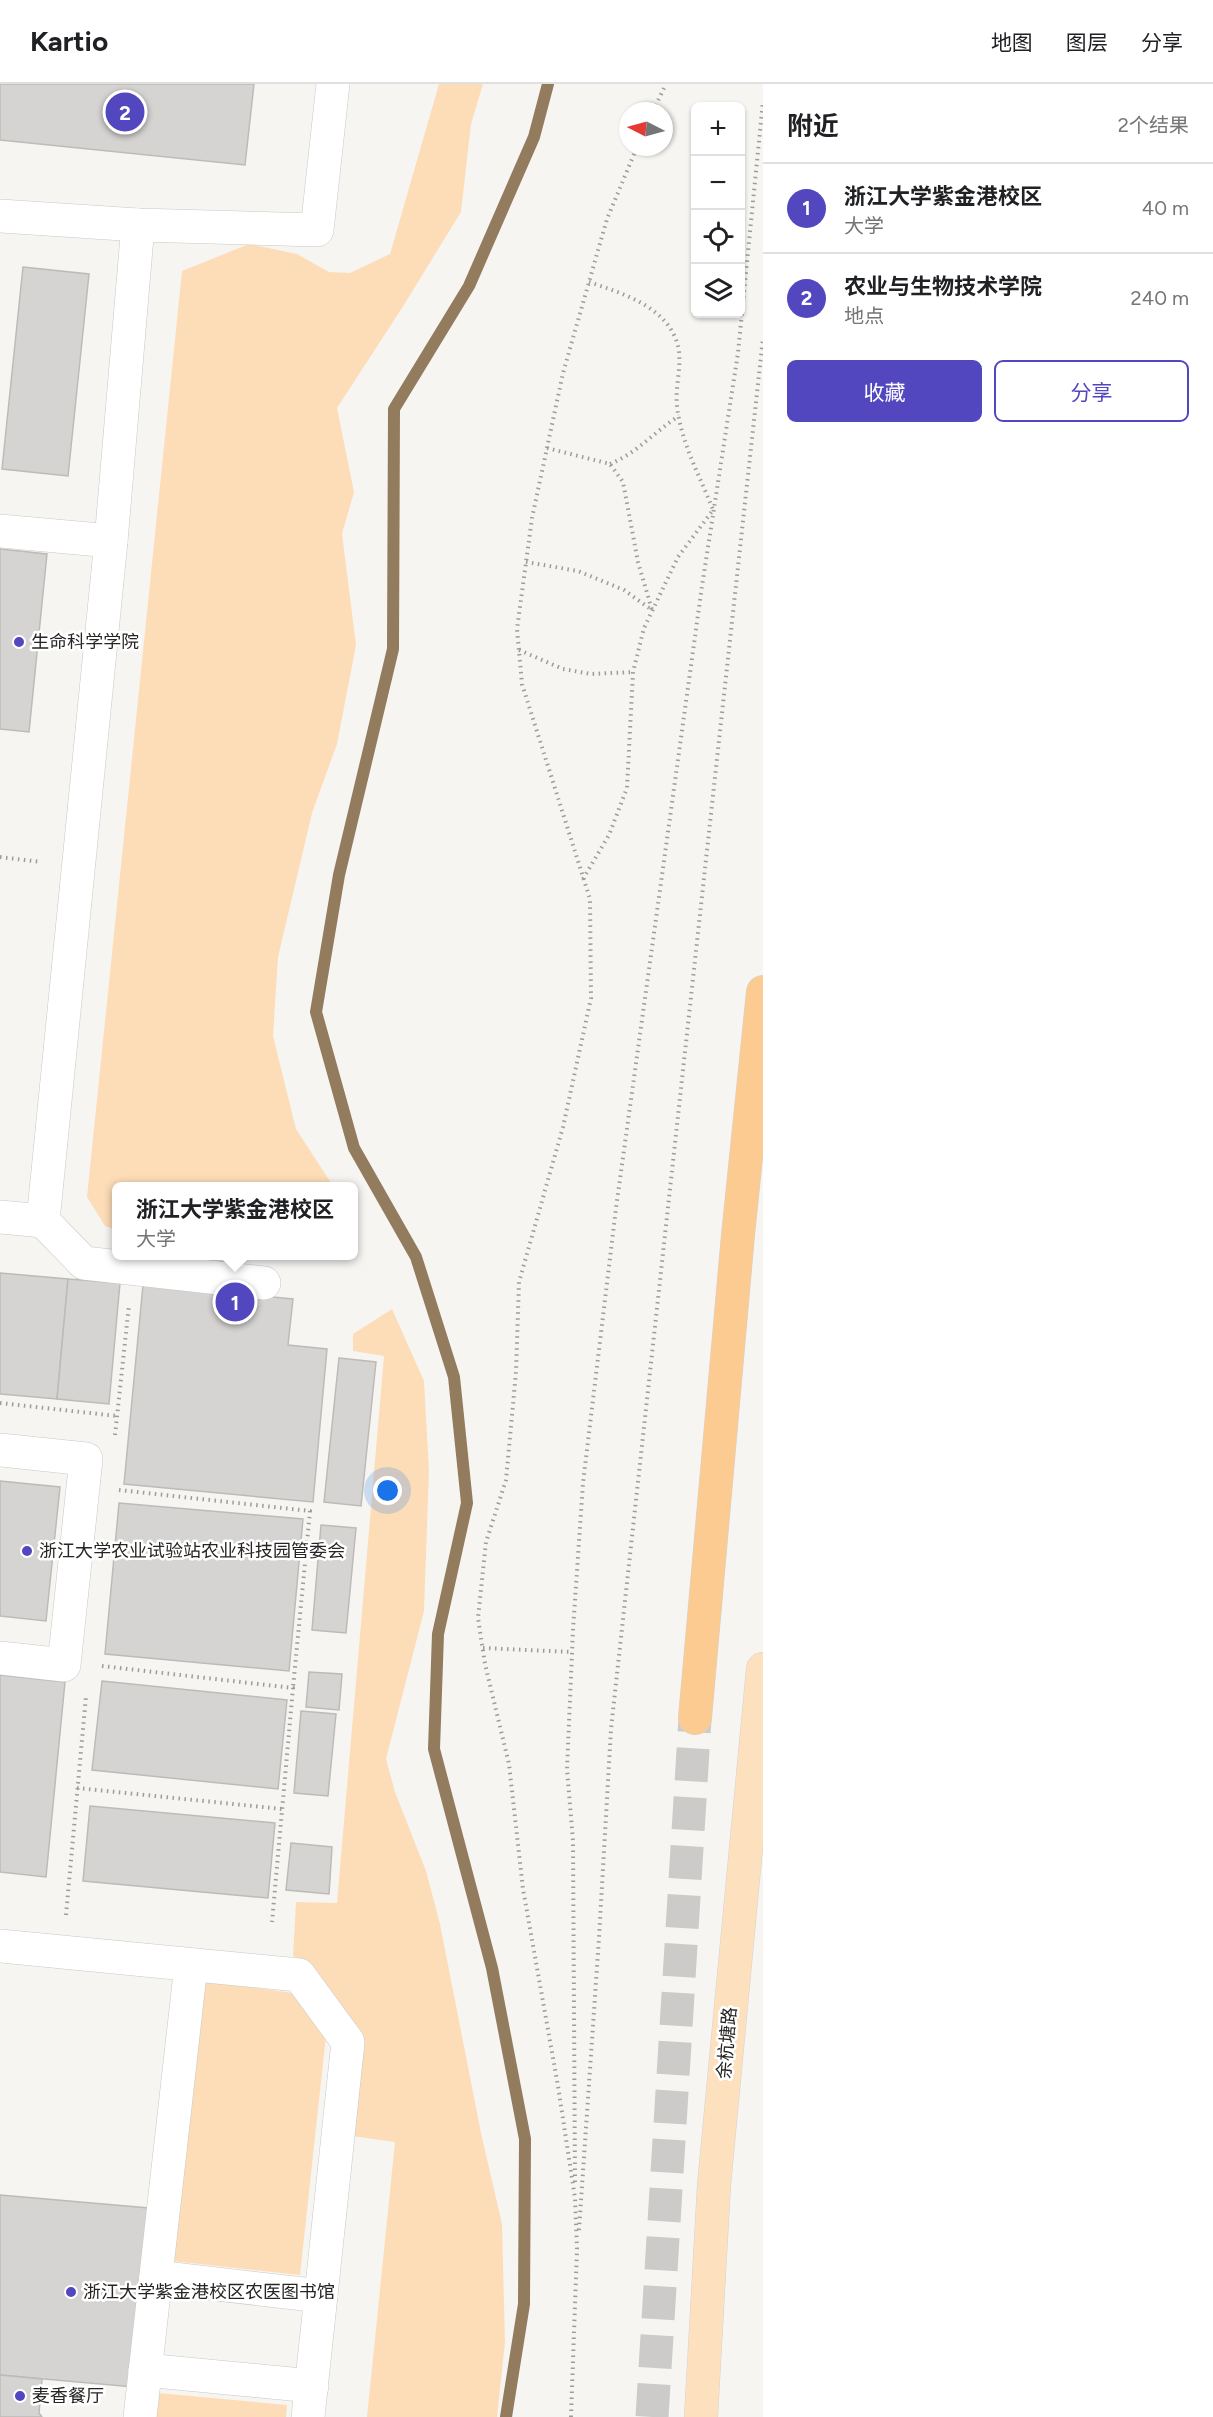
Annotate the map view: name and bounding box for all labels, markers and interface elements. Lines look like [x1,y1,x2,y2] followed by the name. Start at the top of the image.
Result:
[30,24,108,58] text: Kartio
[991,30,1033,55] text: 地图
[1066,30,1108,55] text: 图层
[1141,30,1183,55] text: 分享
[106,90,144,135] pin: 2
[619,102,673,156] north arrow
[691,102,745,318] map controls
[691,102,745,156] button: +
[787,110,839,142] text: 附近
[1118,113,1189,137] text: 2个结果
[691,156,745,210] button: −
[844,183,1042,210] text: 浙江大学紫金港校区
[802,196,811,220] text: 1
[1142,196,1189,220] text: 40 m
[691,210,745,264] button: locate
[844,214,884,238] text: 大学
[691,264,745,318] button: layers
[844,273,1042,300] text: 农业与生物技术学院
[801,286,812,310] text: 2
[1131,286,1189,310] text: 240 m
[844,304,884,328] text: 地点
[787,360,982,422] button: 收藏
[994,360,1189,422] button: 分享
[31,631,139,653] place label: 生命科学学院
[12,635,26,649] marker: 生命科学学院
[112,1182,358,1260] popup
[136,1196,334,1223] text: 浙江大学紫金港校区
[136,1227,176,1251] text: 大学
[216,1280,254,1324] pin: 1
[373,1476,402,1505] your location
[39,1540,345,1562] place label: 浙江大学农业试验站农业科技园管委会
[20,1544,34,1558] marker: 浙江大学农业试验站农业科技园管委会
[713,2006,741,2080] street label: 余杭塘路
[83,2281,335,2303] place label: 浙江大学紫金港校区农医图书馆
[64,2285,78,2299] marker: 浙江大学紫金港校区农医图书馆
[32,2385,104,2407] place label: 麦香餐厅
[13,2389,27,2403] marker: 麦香餐厅

